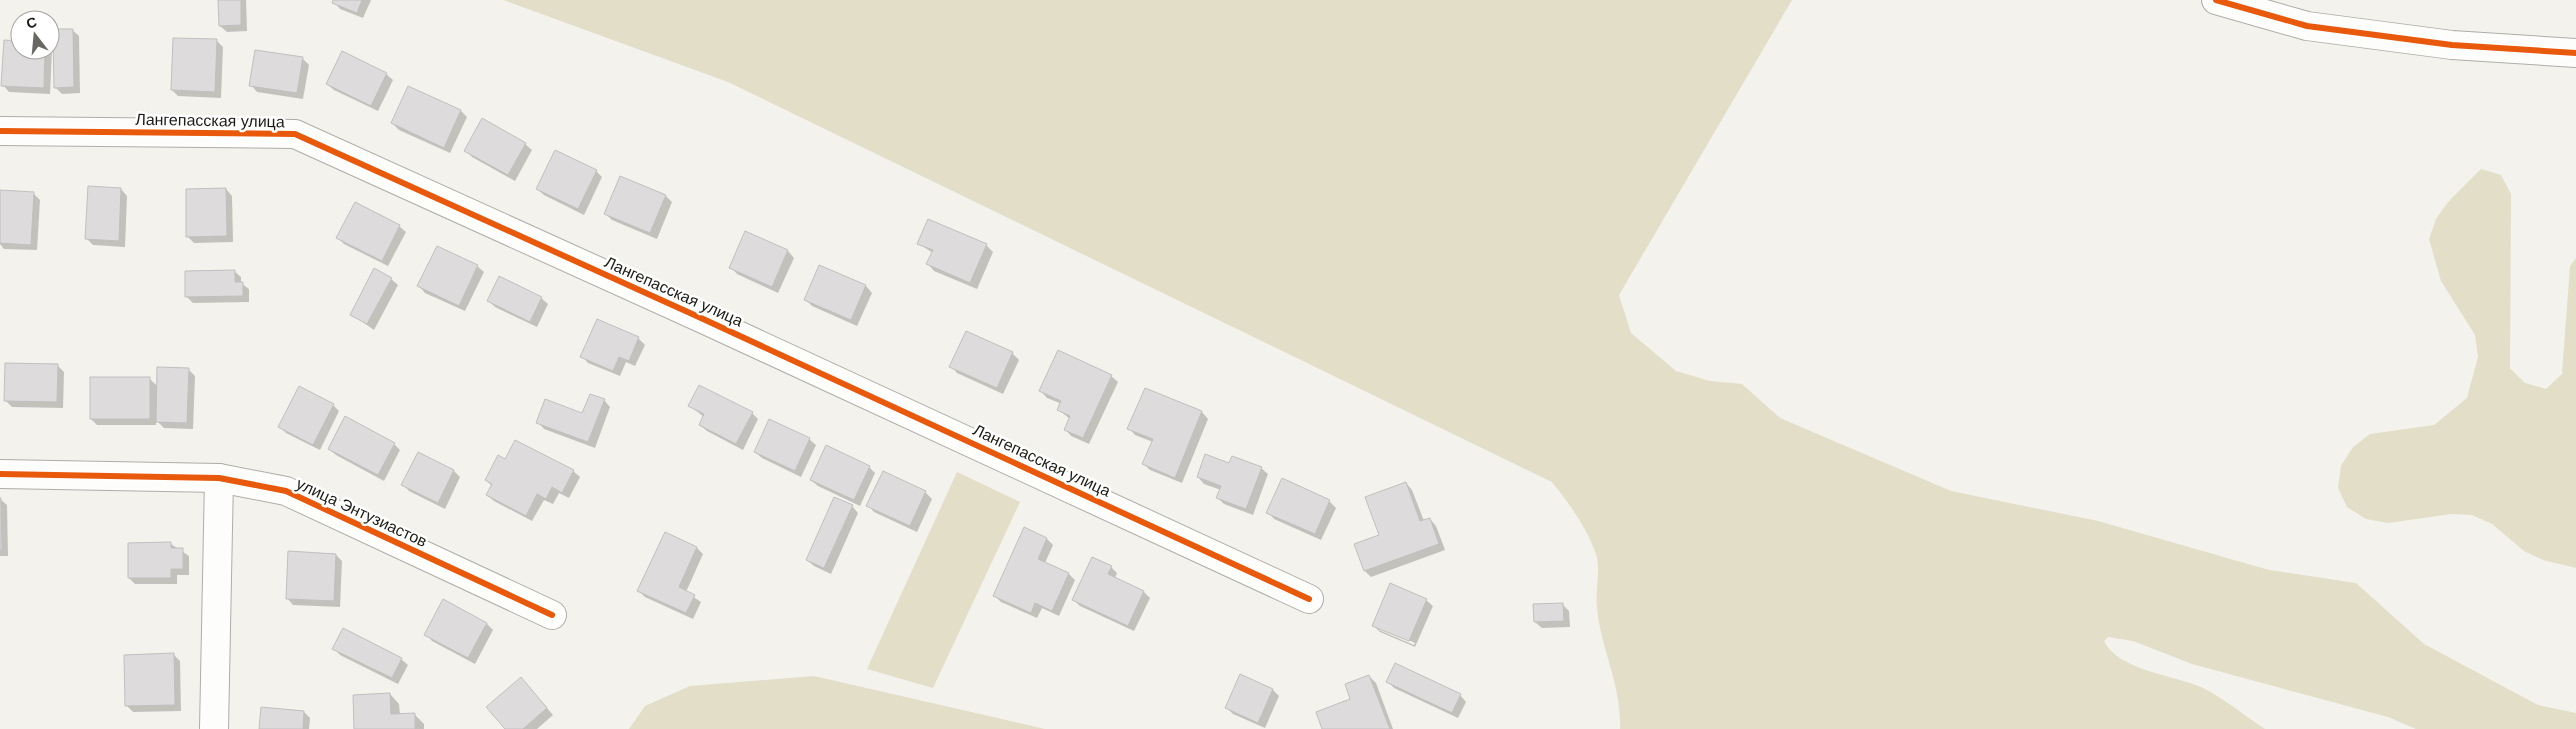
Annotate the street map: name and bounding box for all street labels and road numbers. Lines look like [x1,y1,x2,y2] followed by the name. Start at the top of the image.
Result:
[135,111,285,130] street label: Лангепасская улица
[602,253,746,330] street label: Лангепасская улица
[970,421,1113,500] street label: Лангепасская улица
[294,475,430,550] street label: улица Энтузиастов

